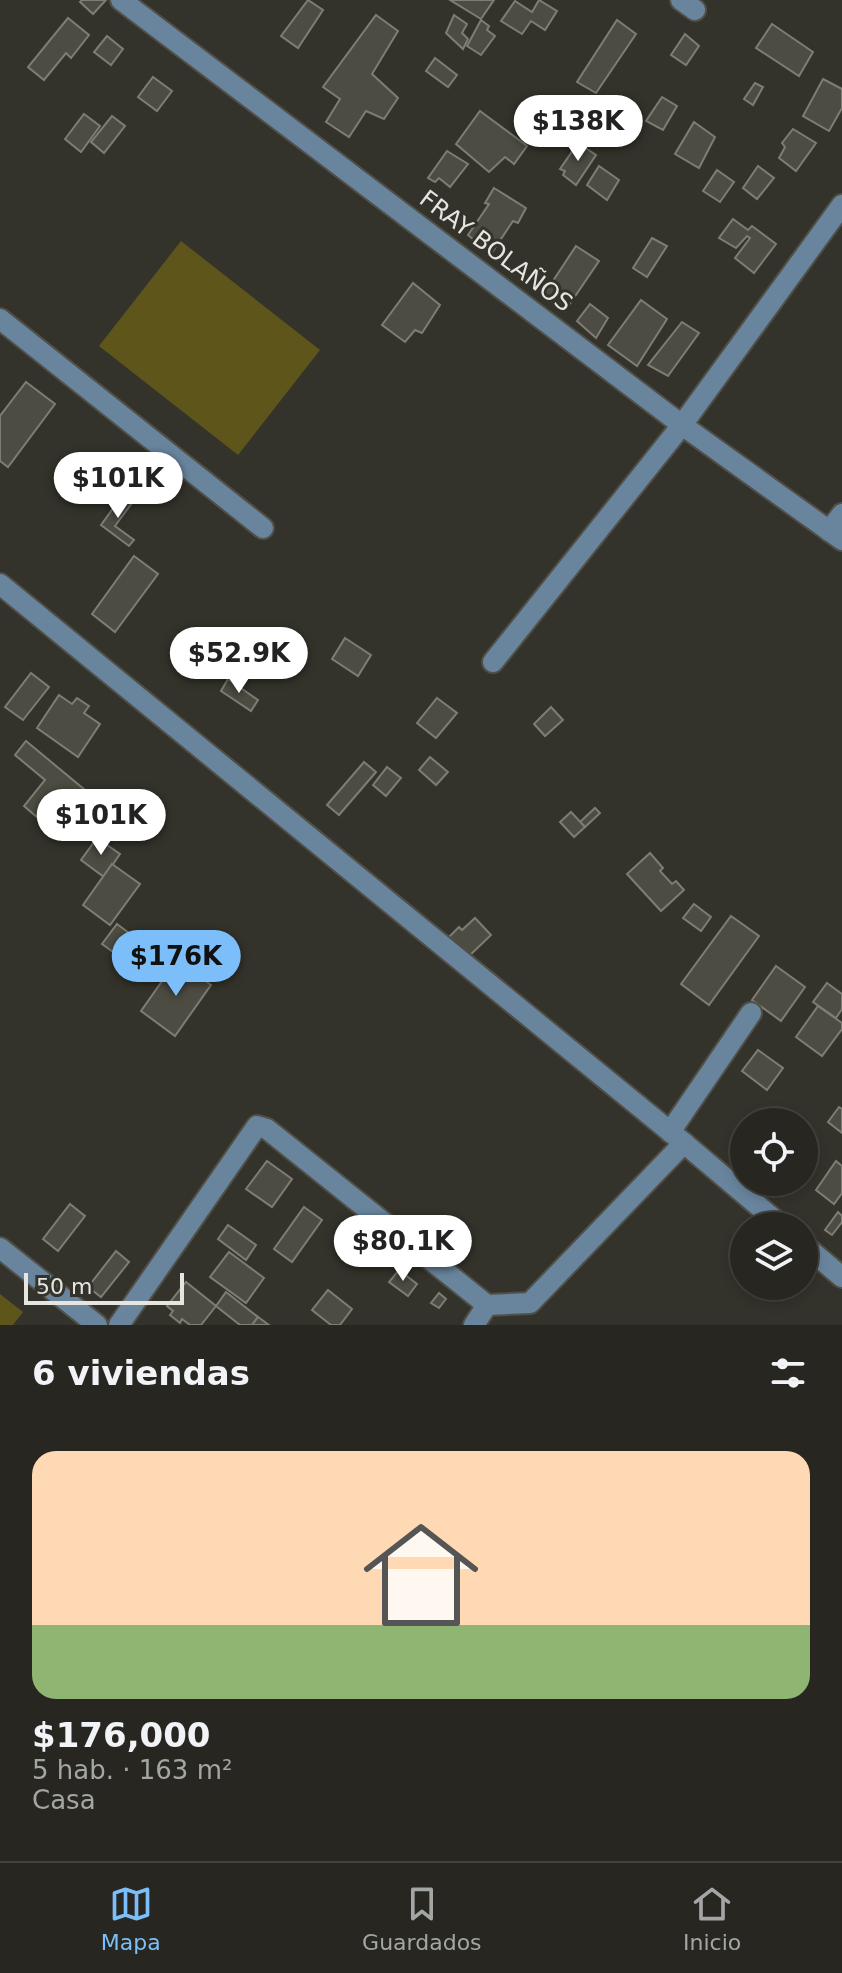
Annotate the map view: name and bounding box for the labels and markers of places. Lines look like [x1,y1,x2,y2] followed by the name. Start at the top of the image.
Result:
[522,95,634,163] pin: $138K
[62,452,174,520] pin: $101K
[174,627,304,695] pin: $52.9K
[45,789,157,857] pin: $101K
[120,930,232,998] pin: $176K
[338,1215,468,1283] pin: $80.1K

